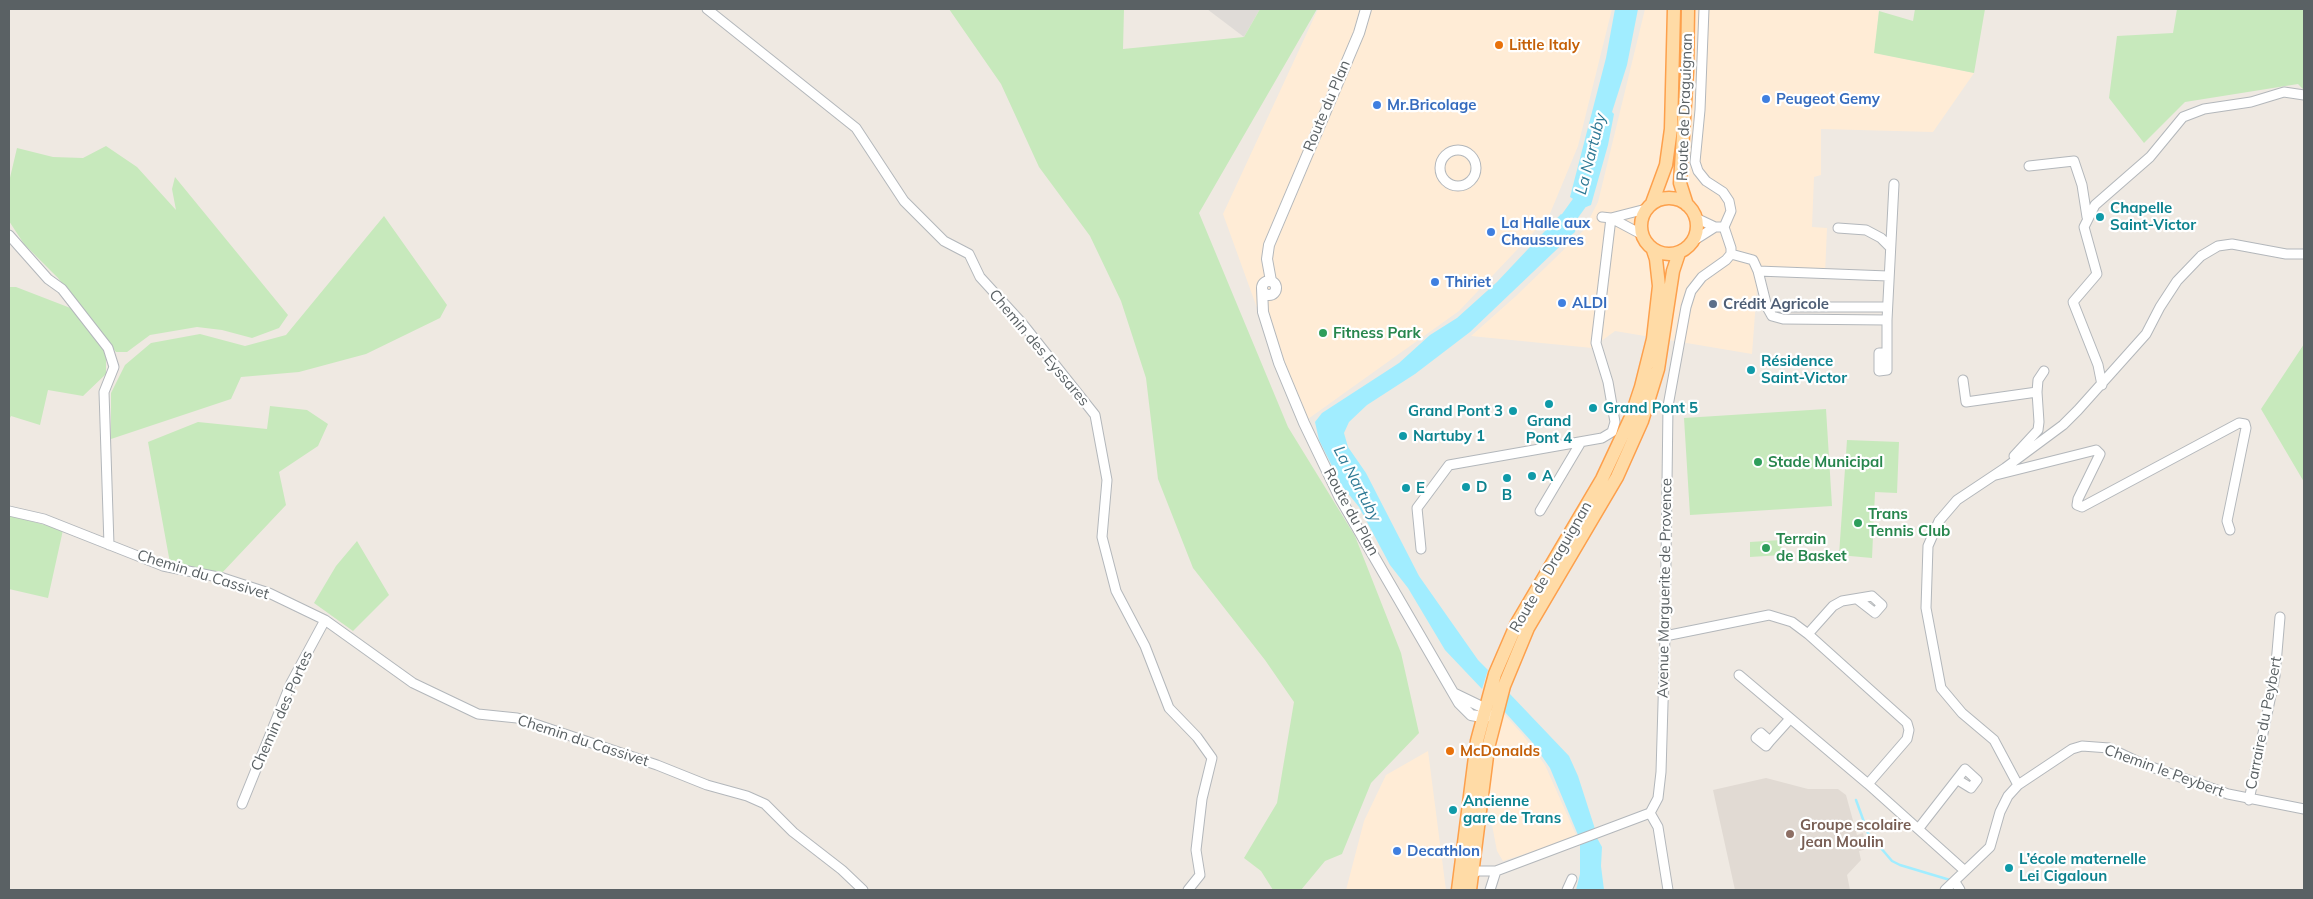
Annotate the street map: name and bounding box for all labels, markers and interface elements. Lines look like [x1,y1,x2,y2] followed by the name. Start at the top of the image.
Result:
[1673,33,1697,181] street label: Route de Draguignan
[1509,36,1580,54] place label: Little Italy
[1493,39,1505,51] marker: Little Italy
[1300,58,1354,154] street label: Route du Plan
[1776,90,1880,108] place label: Peugeot Gemy
[1760,93,1772,105] marker: Peugeot Gemy
[1387,96,1477,114] place label: Mr.Bricolage
[1371,99,1383,111] marker: Mr.Bricolage
[1572,111,1610,197] water label: La Nartuby
[2110,199,2196,234] place label: Chapelle Saint-Victor
[2094,211,2106,223] marker: Chapelle Saint-Victor
[1501,214,1590,249] place label: La Halle aux Chaussures
[1485,226,1497,238] marker: La Halle aux Chaussures
[1445,273,1491,291] place label: Thiriet
[1429,276,1441,288] marker: Thiriet
[985,286,1093,410] street label: Chemin des Eyssares
[1572,294,1607,312] place label: ALDI
[1723,295,1829,313] place label: Crédit Agricole
[1556,297,1568,309] marker: ALDI
[1707,298,1719,310] marker: Crédit Agricole
[1333,324,1421,342] place label: Fitness Park
[1317,327,1329,339] marker: Fitness Park
[1761,352,1847,387] place label: Résidence Saint-Victor
[1745,364,1757,376] marker: Résidence Saint-Victor
[1543,398,1555,410] marker: Grand Pont 4
[1603,399,1698,417] place label: Grand Pont 5
[1408,402,1503,420] place label: Grand Pont 3
[1587,402,1599,414] marker: Grand Pont 5
[1507,405,1519,417] marker: Grand Pont 3
[1526,412,1572,447] place label: Grand Pont 4
[1413,427,1485,445] place label: Nartuby 1
[1397,430,1409,442] marker: Nartuby 1
[1329,443,1385,525] water label: La Nartuby
[1768,453,1883,471] place label: Stade Municipal
[1752,456,1764,468] marker: Stade Municipal
[1320,465,1382,559] street label: Route du Plan
[1542,467,1553,485] place label: A
[1526,470,1538,482] marker: A
[1501,472,1513,484] marker: B
[1476,478,1487,496] place label: D
[1654,478,1676,698] street label: Avenue Marguerite de Provence
[1416,479,1425,497] place label: E
[1460,481,1472,493] marker: D
[1400,482,1412,494] marker: E
[1502,486,1512,504] place label: B
[1506,498,1596,636] street label: Route de Draguignan
[1868,505,1950,540] place label: Trans Tennis Club
[1852,517,1864,529] marker: Trans Tennis Club
[1776,530,1847,565] place label: Terrain de Basket
[1760,542,1772,554] marker: Terrain de Basket
[135,546,271,604] street label: Chemin du Cassivet
[247,648,317,774] street label: Chemin des Portes
[2242,655,2286,791] street label: Carraire du Peybert
[515,711,651,771] street label: Chemin du Cassivet
[2102,741,2226,801] street label: Chemin le Peybert
[1460,742,1540,760] place label: McDonalds
[1444,745,1456,757] marker: McDonalds
[1463,792,1561,827] place label: Ancienne gare de Trans
[1447,804,1459,816] marker: Ancienne gare de Trans
[1800,816,1911,851] place label: Groupe scolaire Jean Moulin
[1784,828,1796,840] marker: Groupe scolaire Jean Moulin
[1407,842,1480,860] place label: Decathlon
[1391,845,1403,857] marker: Decathlon
[2019,850,2146,885] place label: L’école maternelle Lei Cigaloun
[2003,862,2015,874] marker: L’école maternelle Lei Cigaloun

